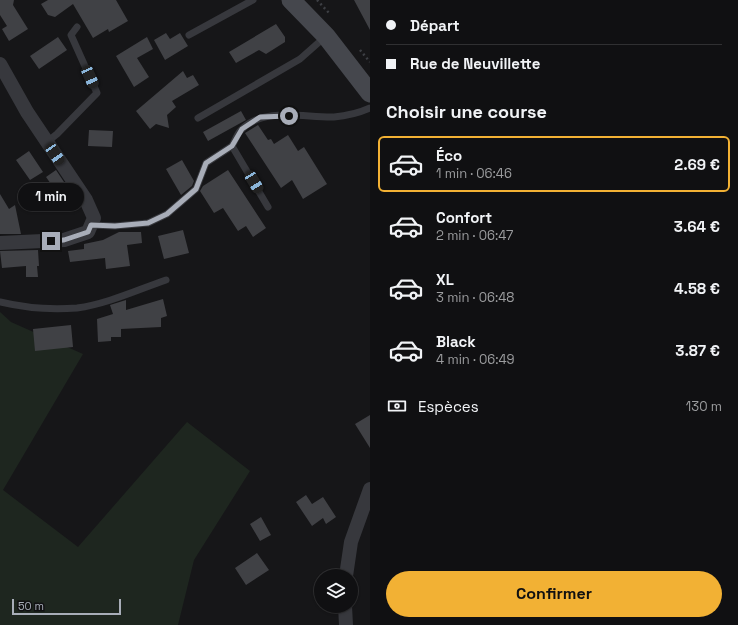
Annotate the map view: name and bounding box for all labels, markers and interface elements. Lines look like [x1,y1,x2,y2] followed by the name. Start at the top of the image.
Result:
[410,16,460,35] text: Départ
[410,54,540,73] text: Rue de Neuvillette
[80,64,100,90] car
[386,100,547,123] text: Choisir une course
[280,107,298,125] route start
[43,141,67,167] car
[388,146,424,182] icon: car
[436,146,462,165] text: Éco
[674,155,720,174] text: 2.69 €
[436,165,512,182] text: 1 min · 06:46
[243,169,265,195] car
[18,183,84,211] callout: 1 min
[35,188,67,205] text: 1 min
[388,208,424,244] icon: car
[436,208,492,227] text: Confort
[674,217,720,236] text: 3.64 €
[436,227,513,244] text: 2 min · 06:47
[42,232,60,250] route end
[388,270,424,306] icon: car
[436,270,454,289] text: XL
[674,279,720,298] text: 4.58 €
[436,289,514,306] text: 3 min · 06:48
[388,332,424,368] icon: car
[436,332,476,351] text: Black
[675,341,720,360] text: 3.87 €
[436,351,515,368] text: 4 min · 06:49
[386,395,408,417] icon: cash
[418,397,479,416] text: Espèces
[686,398,722,415] text: 130 m
[314,569,358,613] map controls
[314,569,358,613] button: layers
[386,571,722,617] button: Confirmer
[12,597,121,616] scale bar
[18,599,44,613] text: 50 m

